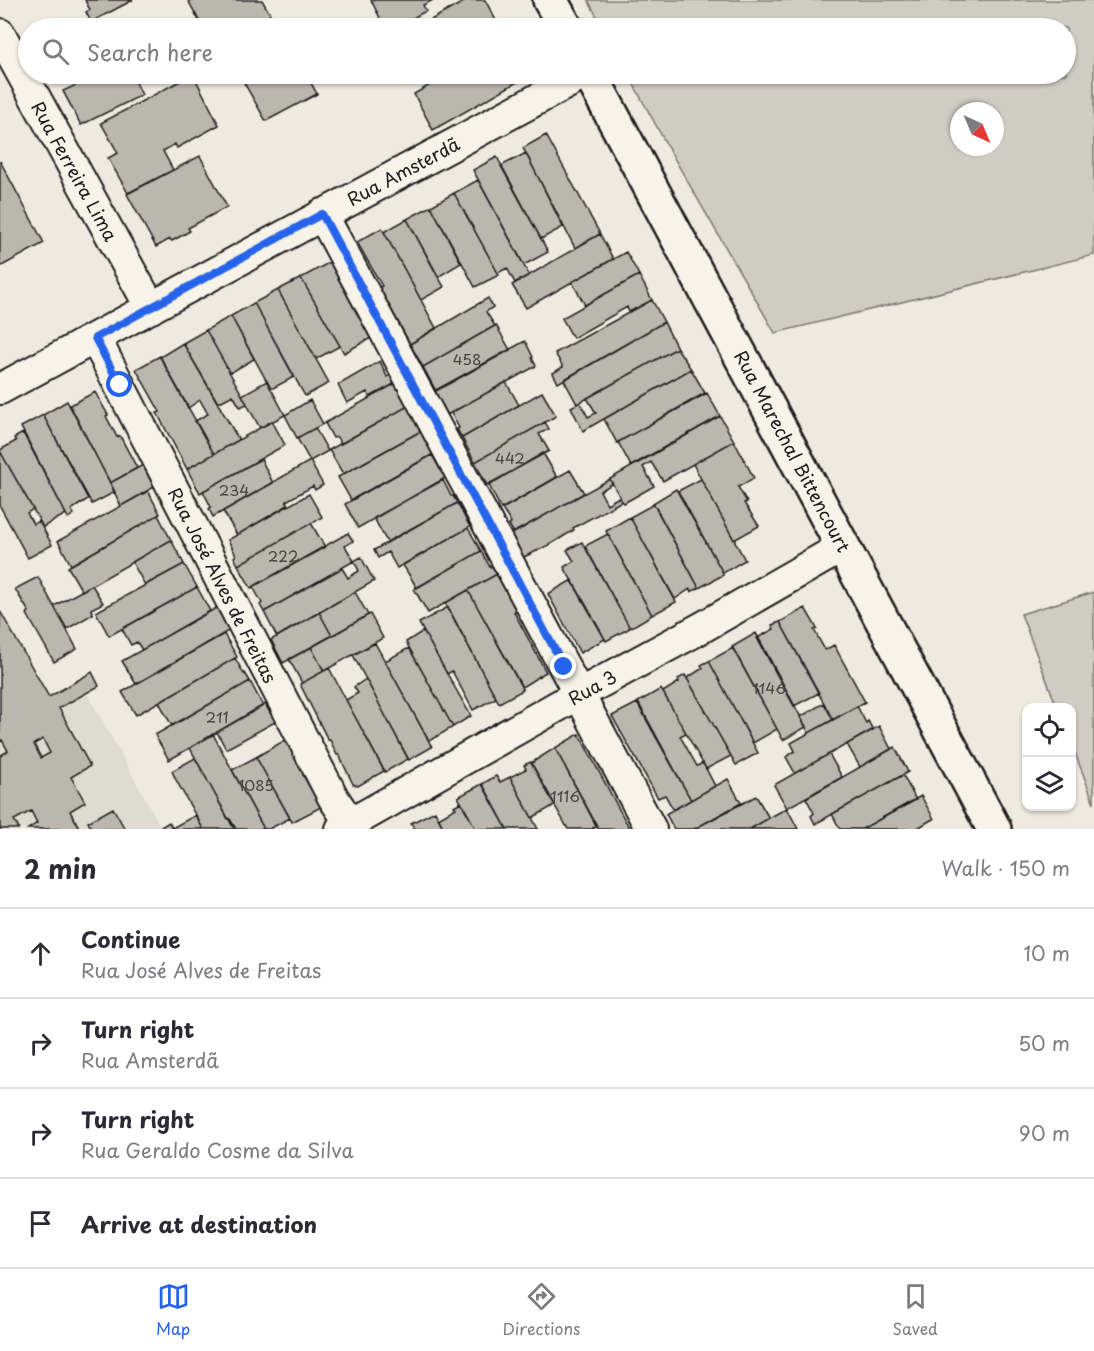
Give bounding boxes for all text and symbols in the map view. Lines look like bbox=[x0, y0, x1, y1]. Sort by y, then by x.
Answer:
search box bbox=[18, 18, 1076, 84]
icon: search bbox=[39, 35, 72, 68]
text: Search here bbox=[87, 35, 213, 68]
street label: Rua Ferreira Lima bbox=[25, 96, 125, 246]
north arrow bbox=[950, 102, 1004, 156]
street label: Rua Amsterdã bbox=[342, 130, 465, 212]
street label: Rua Marechal Bittencourt bbox=[728, 345, 858, 557]
house number: 458 bbox=[453, 347, 481, 370]
route start bbox=[106, 371, 132, 397]
house number: 442 bbox=[495, 446, 525, 469]
house number: 234 bbox=[219, 478, 249, 501]
street label: Rua José Alves de Freitas bbox=[162, 483, 284, 687]
house number: 222 bbox=[268, 544, 298, 567]
route end bbox=[550, 653, 576, 679]
street label: Rua 3 bbox=[563, 663, 621, 711]
house number: 1146 bbox=[752, 676, 786, 699]
map controls bbox=[1022, 703, 1076, 811]
button: locate bbox=[1022, 703, 1076, 757]
house number: 211 bbox=[205, 705, 229, 728]
button: layers bbox=[1022, 757, 1076, 811]
house number: 1085 bbox=[238, 773, 274, 796]
house number: 1116 bbox=[550, 784, 580, 807]
text: 2 min bbox=[24, 849, 97, 888]
text: Walk · 150 m bbox=[941, 853, 1070, 883]
text: Continue bbox=[81, 922, 180, 955]
icon: ahead bbox=[24, 937, 57, 970]
text: 10 m bbox=[1023, 938, 1070, 968]
text: Rua José Alves de Freitas bbox=[81, 955, 321, 985]
text: Turn right bbox=[81, 1012, 194, 1045]
icon: right bbox=[24, 1027, 57, 1060]
text: 50 m bbox=[1018, 1028, 1070, 1058]
text: Rua Amsterdã bbox=[81, 1045, 219, 1075]
text: Turn right bbox=[81, 1102, 194, 1135]
icon: right bbox=[24, 1117, 57, 1150]
text: 90 m bbox=[1019, 1118, 1070, 1148]
text: Rua Geraldo Cosme da Silva bbox=[81, 1135, 354, 1165]
icon: arrive bbox=[24, 1207, 57, 1240]
text: Arrive at destination bbox=[81, 1207, 317, 1240]
tab: Map bbox=[156, 1280, 190, 1340]
tab: Directions bbox=[502, 1280, 580, 1340]
tab: Saved bbox=[892, 1280, 938, 1340]

